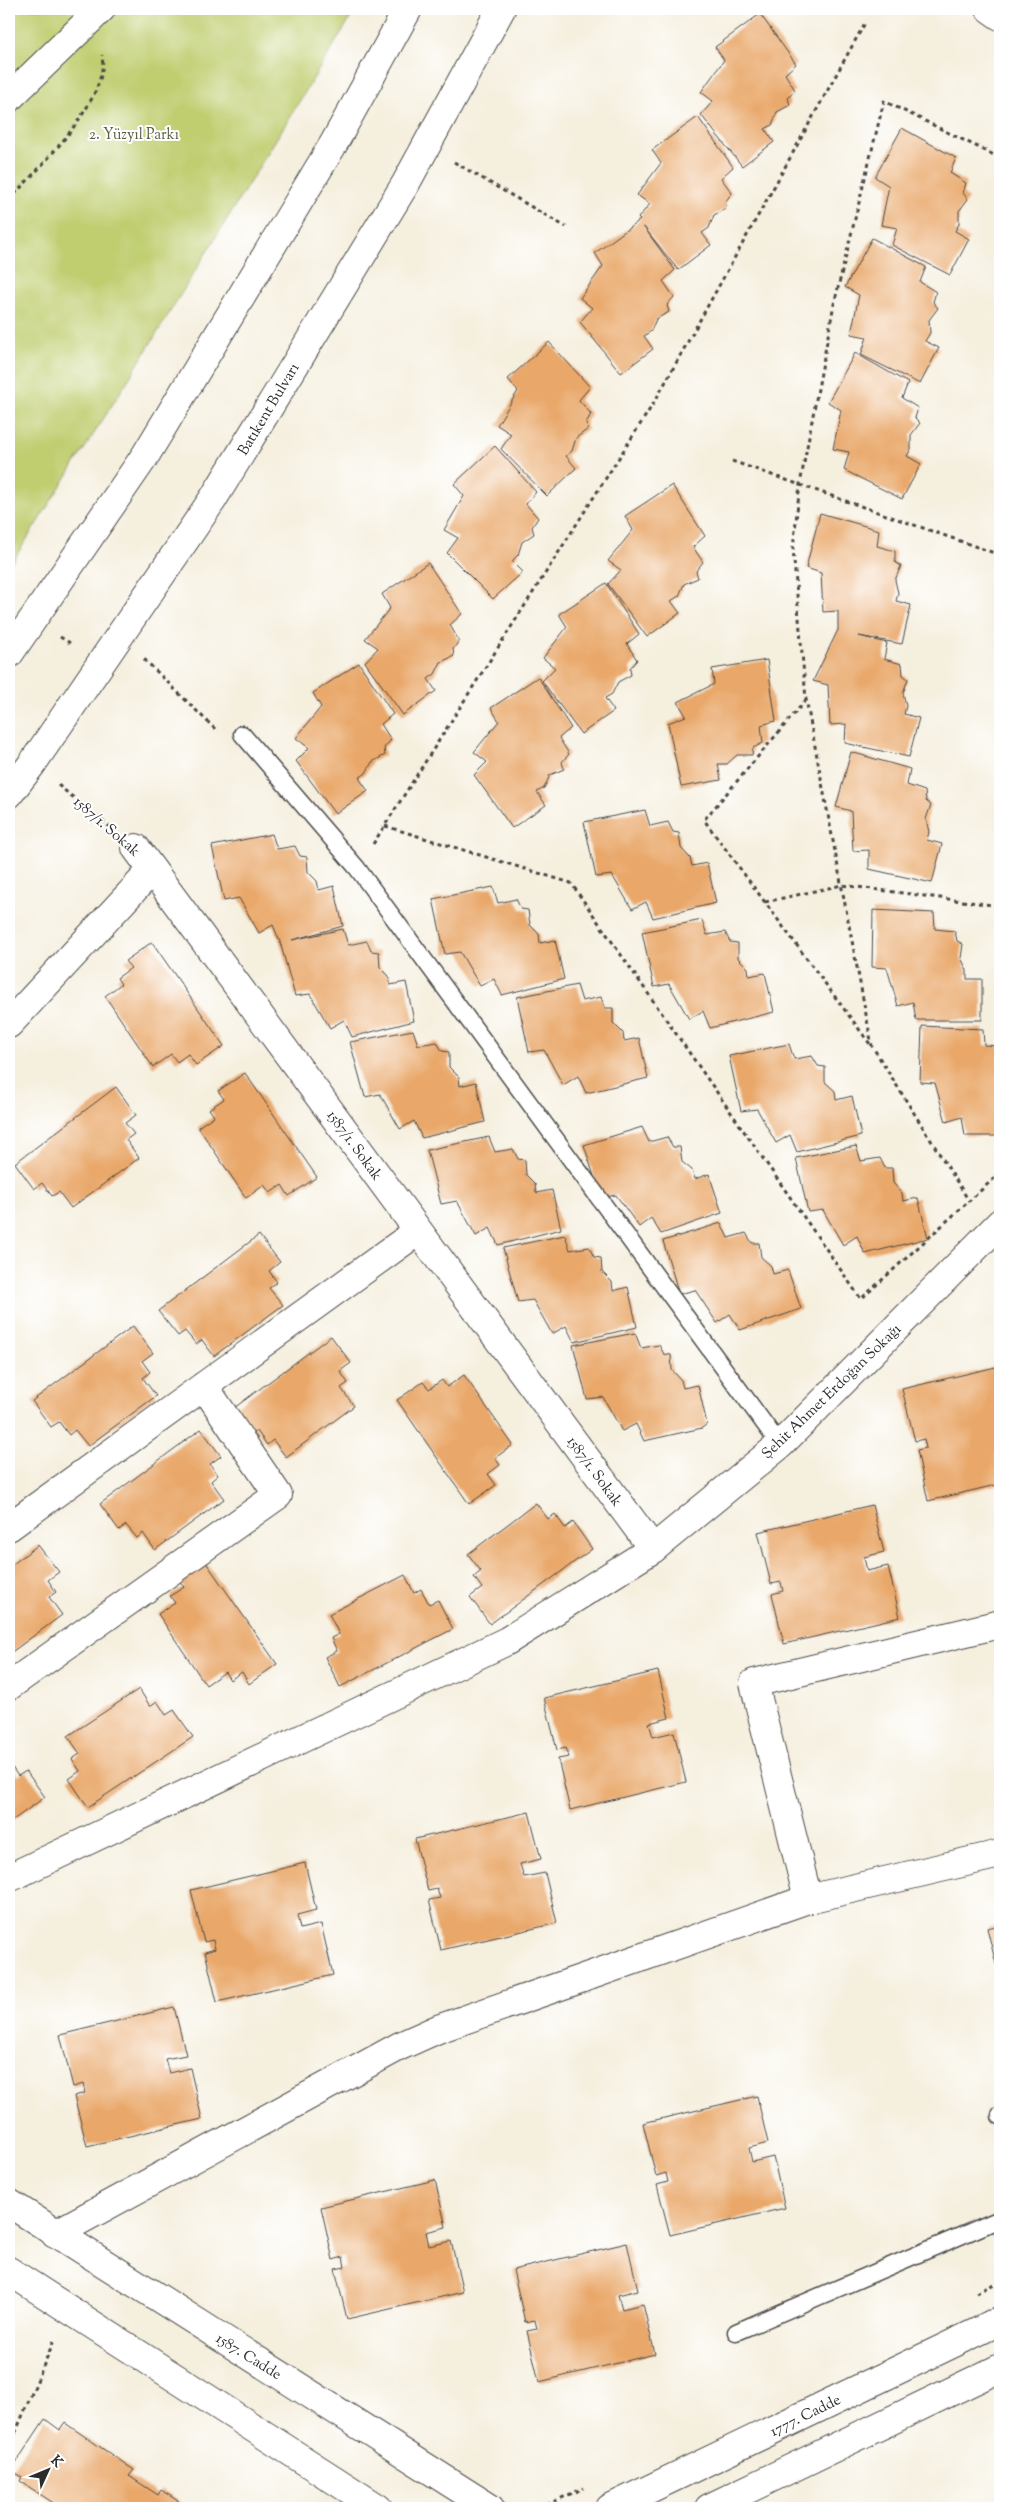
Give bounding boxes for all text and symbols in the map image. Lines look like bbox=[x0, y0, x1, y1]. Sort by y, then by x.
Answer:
park label: 2. Yüzyıl Parkı bbox=[89, 125, 179, 146]
street label: Batıkent Bulvarı bbox=[233, 360, 305, 460]
street label: 1587/1. Sokak bbox=[68, 792, 144, 862]
street label: 1587/1. Sokak bbox=[321, 1106, 386, 1185]
street label: Şehit Ahmet Erdoğan Sokağı bbox=[758, 1320, 906, 1464]
street label: 1587/1. Sokak bbox=[561, 1432, 626, 1511]
street label: 1587. Cadde bbox=[211, 2329, 285, 2386]
street label: 1777. Cadde bbox=[767, 2390, 844, 2442]
north arrow bbox=[22, 2444, 72, 2494]
text: K bbox=[45, 2452, 67, 2474]

